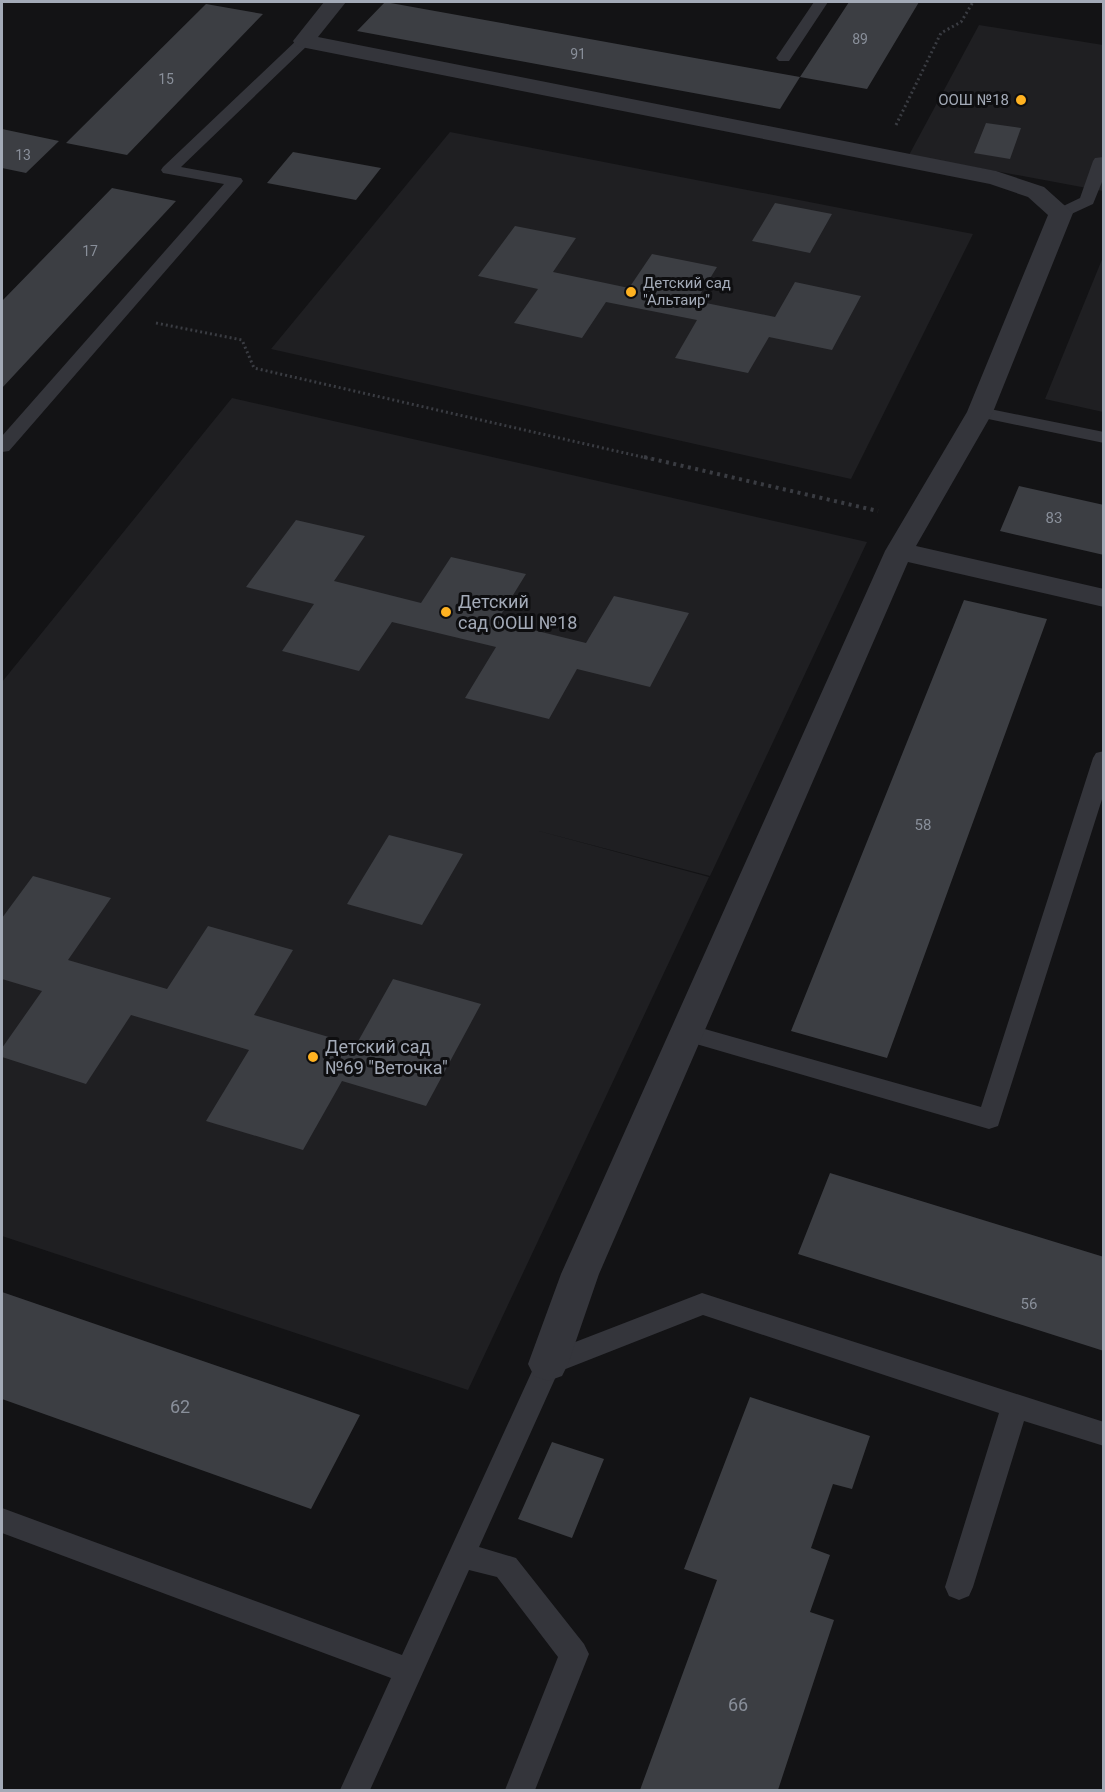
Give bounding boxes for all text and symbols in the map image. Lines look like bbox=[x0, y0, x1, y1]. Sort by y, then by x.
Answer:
house number: 89 bbox=[852, 31, 868, 47]
house number: 91 bbox=[570, 46, 586, 62]
house number: 15 bbox=[158, 71, 174, 87]
place label: ООШ №18 bbox=[938, 91, 1009, 109]
marker: ООШ №18 bbox=[1014, 93, 1028, 107]
house number: 13 bbox=[15, 147, 31, 163]
house number: 17 bbox=[82, 243, 98, 259]
place label: Детский сад "Альтаир" bbox=[643, 274, 731, 309]
marker: Детский сад "Альтаир" bbox=[624, 285, 638, 299]
house number: 83 bbox=[1046, 509, 1062, 527]
place label: Детский сад ООШ №18 bbox=[458, 591, 577, 633]
marker: Детский сад ООШ №18 bbox=[439, 605, 453, 619]
house number: 58 bbox=[915, 816, 931, 834]
place label: Детский сад №69 "Веточка" bbox=[325, 1036, 448, 1078]
marker: Детский сад №69 "Веточка" bbox=[306, 1050, 320, 1064]
house number: 56 bbox=[1021, 1295, 1037, 1313]
house number: 62 bbox=[170, 1396, 190, 1417]
house number: 66 bbox=[728, 1694, 748, 1715]

